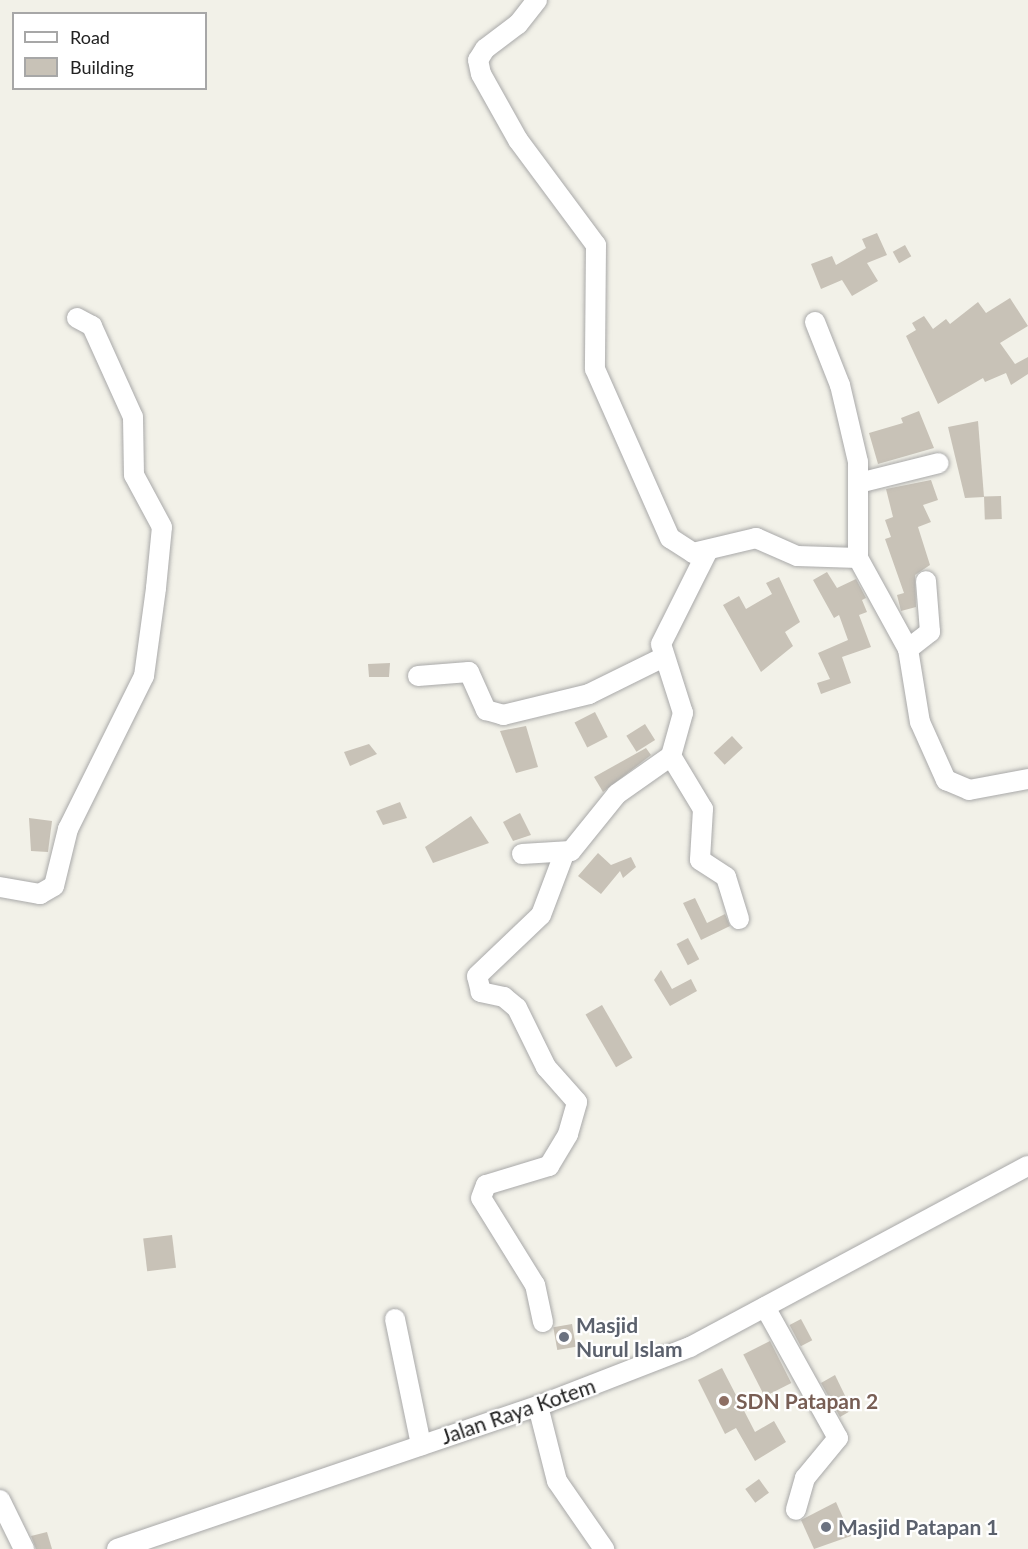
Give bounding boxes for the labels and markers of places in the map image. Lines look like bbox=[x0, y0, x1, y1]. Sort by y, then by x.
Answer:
place label: Masjid Nurul Islam bbox=[576, 1312, 682, 1362]
marker: Masjid Nurul Islam bbox=[557, 1330, 571, 1344]
place label: SDN Patapan 2 bbox=[736, 1388, 878, 1414]
marker: SDN Patapan 2 bbox=[717, 1394, 731, 1408]
place label: Masjid Patapan 1 bbox=[838, 1514, 999, 1540]
marker: Masjid Patapan 1 bbox=[819, 1520, 833, 1534]

